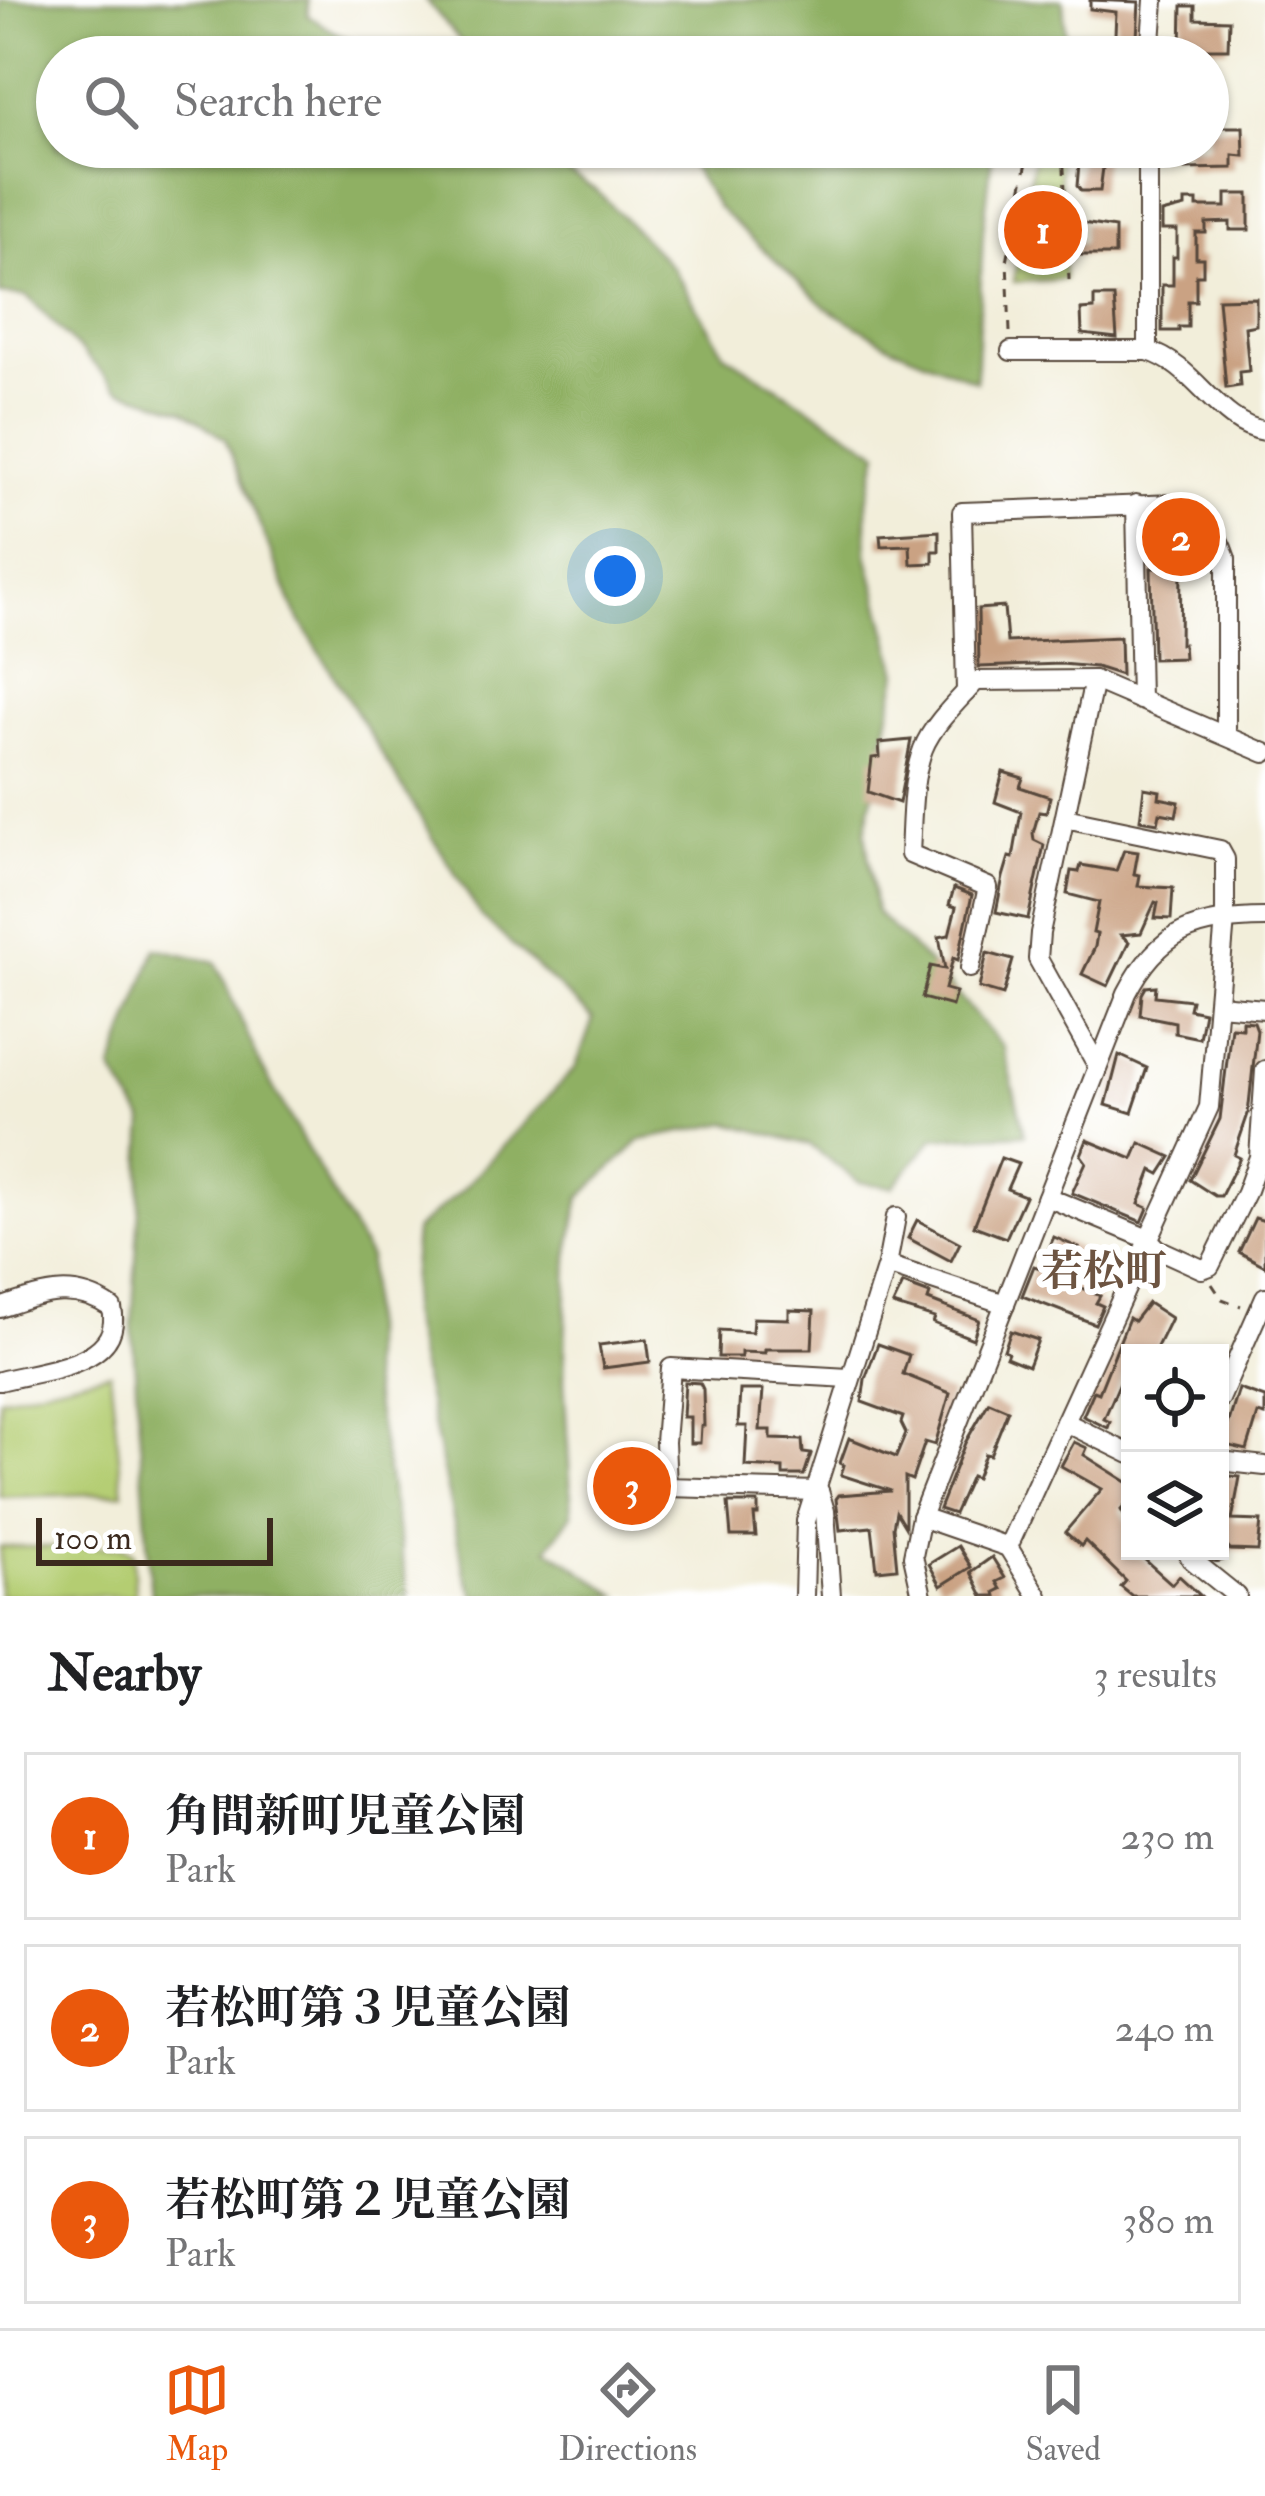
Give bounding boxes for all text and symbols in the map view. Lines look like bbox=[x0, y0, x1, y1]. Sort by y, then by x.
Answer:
search box bbox=[36, 36, 1229, 168]
icon: search bbox=[78, 69, 144, 135]
text: Search here bbox=[174, 74, 382, 130]
pin: 1 bbox=[1004, 185, 1082, 275]
pin: 2 bbox=[1142, 492, 1220, 582]
your location bbox=[585, 546, 645, 606]
district label: 若松町 bbox=[1041, 1246, 1167, 1298]
map controls bbox=[1121, 1344, 1229, 1560]
button: locate bbox=[1121, 1344, 1229, 1452]
pin: 3 bbox=[593, 1441, 671, 1531]
button: layers bbox=[1121, 1452, 1229, 1560]
scale bar bbox=[36, 1512, 273, 1565]
text: 100 m bbox=[54, 1518, 132, 1559]
text: Nearby bbox=[48, 1642, 201, 1706]
text: 3 results bbox=[1094, 1650, 1217, 1699]
text: 角間新町児童公園 bbox=[165, 1789, 525, 1845]
text: 1 bbox=[83, 1812, 97, 1861]
text: 230 m bbox=[1121, 1812, 1214, 1861]
text: Park bbox=[165, 1845, 236, 1894]
text: 若松町第３児童公園 bbox=[165, 1981, 570, 2037]
text: 2 bbox=[80, 2004, 100, 2053]
text: 240 m bbox=[1115, 2004, 1214, 2053]
text: Park bbox=[165, 2037, 236, 2086]
text: 若松町第２児童公園 bbox=[165, 2173, 570, 2229]
text: 3 bbox=[83, 2196, 97, 2245]
text: 380 m bbox=[1122, 2196, 1214, 2245]
text: Park bbox=[165, 2229, 236, 2278]
tab: Map bbox=[164, 2357, 230, 2470]
tab: Directions bbox=[559, 2357, 697, 2470]
tab: Saved bbox=[1025, 2357, 1101, 2470]

